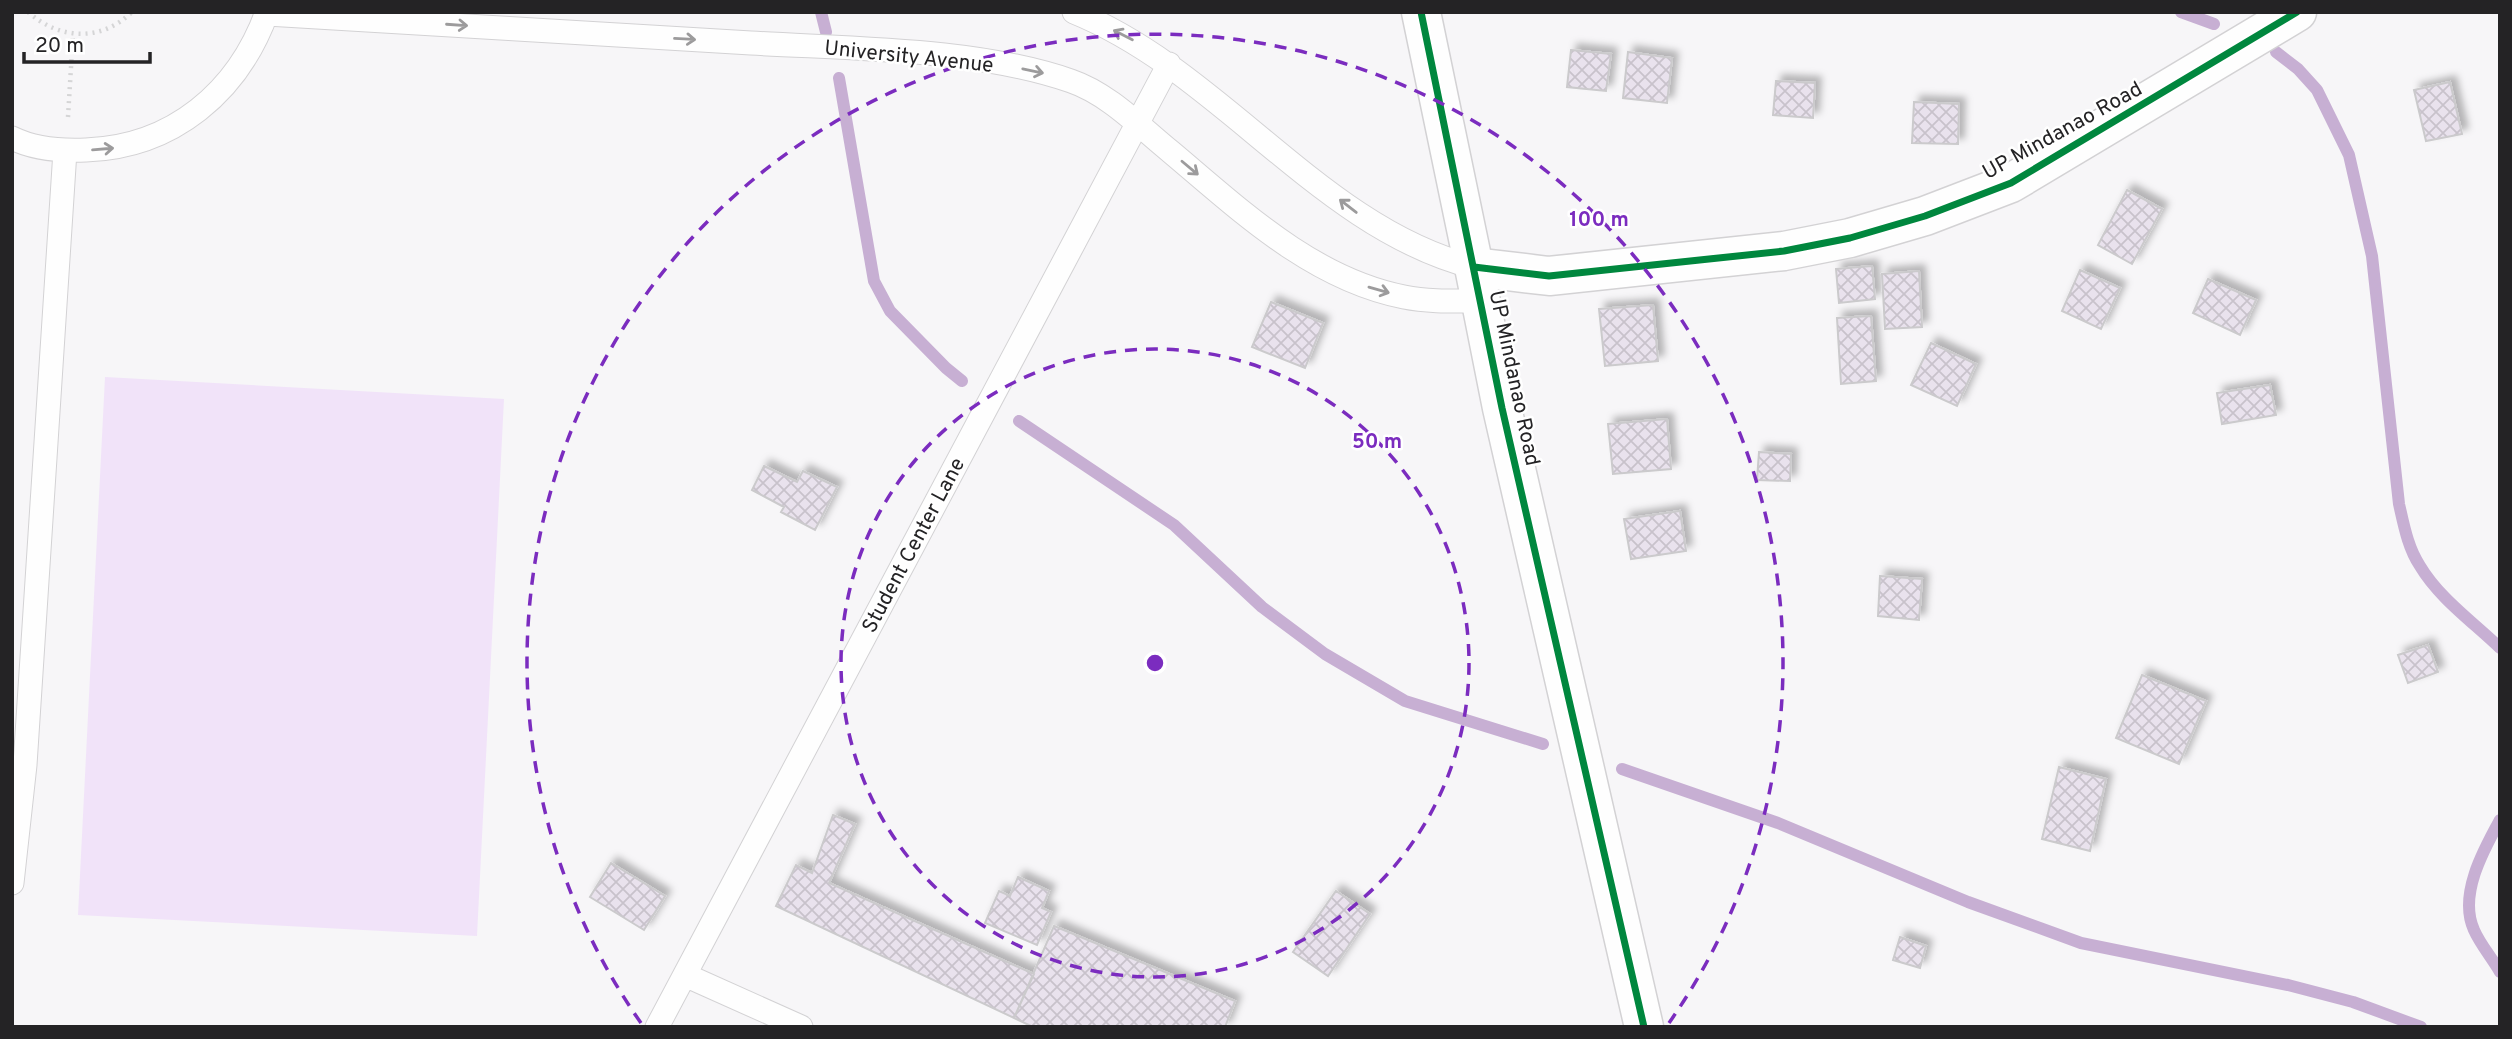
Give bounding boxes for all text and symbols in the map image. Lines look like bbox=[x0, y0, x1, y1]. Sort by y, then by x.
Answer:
one-way arrow bbox=[446, 19, 469, 32]
scale bar bbox=[24, 21, 150, 65]
one-way arrow bbox=[1114, 28, 1134, 42]
text: 20 m bbox=[35, 33, 84, 60]
one-way arrow bbox=[673, 33, 695, 46]
street label: University Avenue bbox=[823, 35, 995, 80]
one-way arrow bbox=[1021, 64, 1044, 78]
street label: UP Mindanao Road bbox=[1978, 76, 2147, 186]
one-way arrow bbox=[91, 142, 114, 155]
one-way arrow bbox=[1180, 160, 1198, 176]
one-way arrow bbox=[1339, 198, 1358, 213]
text: 100 m bbox=[1569, 207, 1629, 234]
one-way arrow bbox=[1368, 285, 1390, 298]
street label: UP Mindanao Road bbox=[1482, 288, 1545, 469]
text: 50 m bbox=[1352, 429, 1402, 456]
street label: Student Center Lane bbox=[857, 453, 972, 638]
centre of rings bbox=[1143, 651, 1167, 675]

